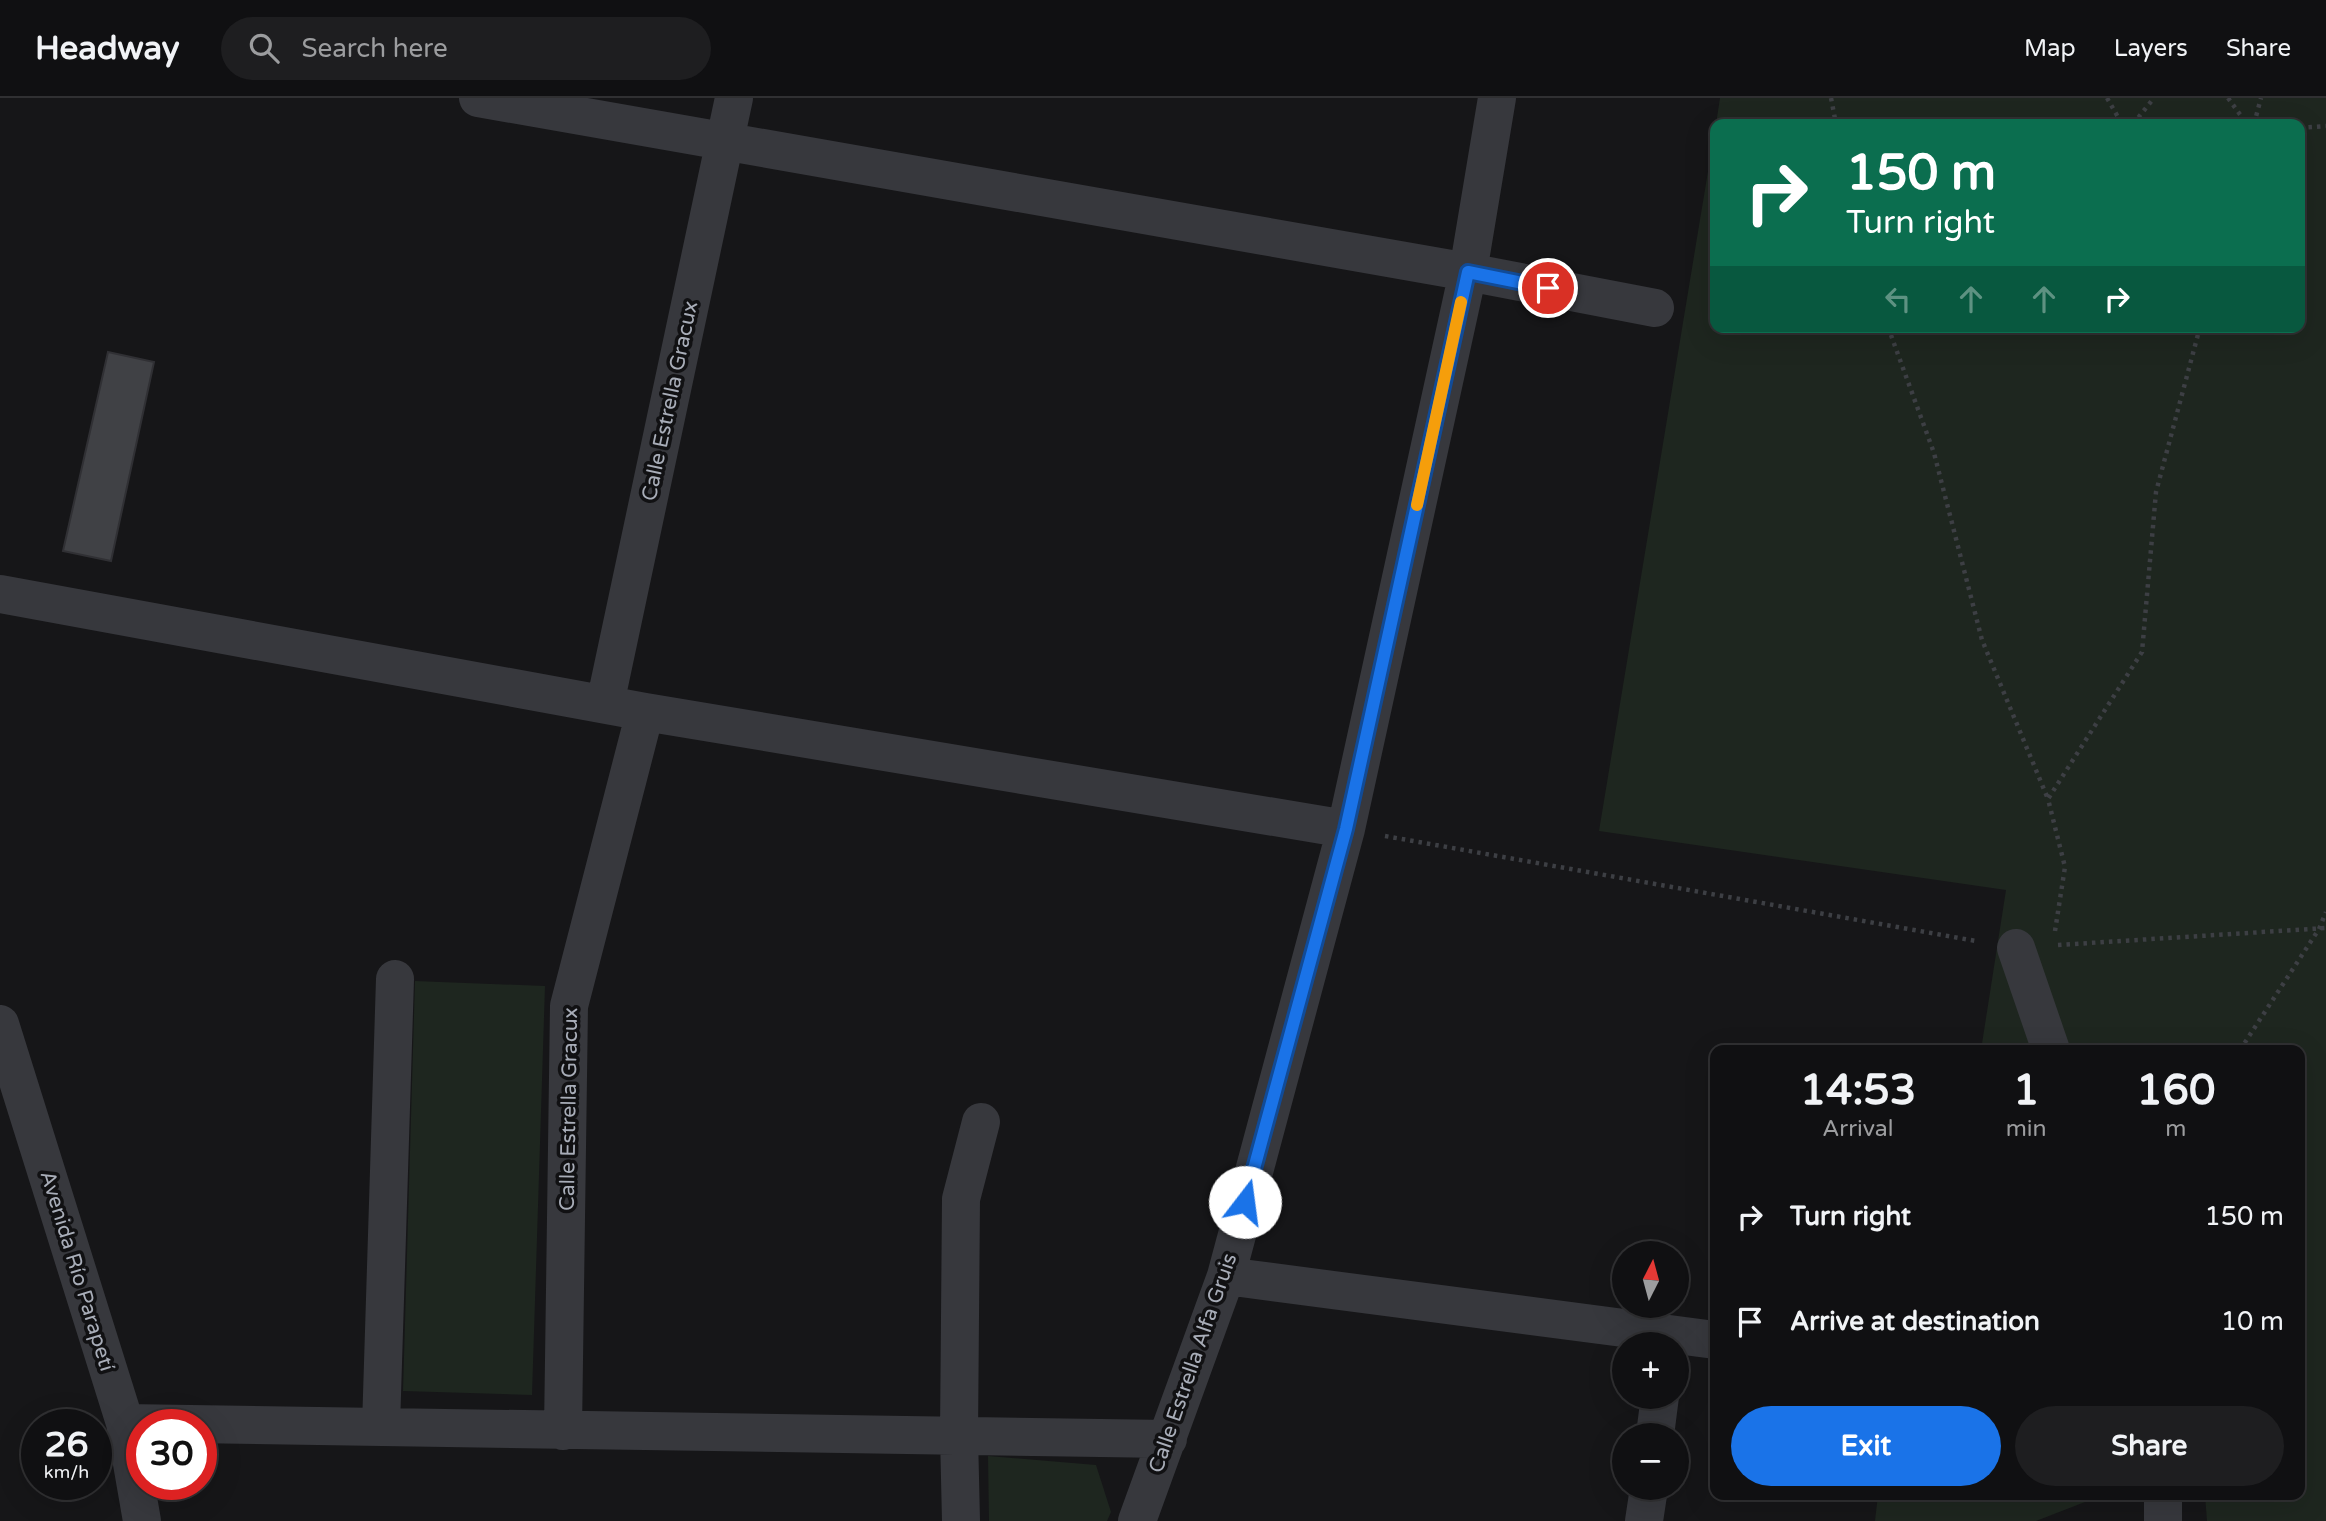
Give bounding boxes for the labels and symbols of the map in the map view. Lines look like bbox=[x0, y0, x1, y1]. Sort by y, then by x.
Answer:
pin bbox=[1518, 258, 1578, 318]
street label: Calle Estrella Gracux bbox=[637, 299, 703, 503]
street label: Calle Estrella Gracux bbox=[555, 1007, 583, 1211]
position arrow bbox=[1208, 1165, 1282, 1239]
street label: Avenida Río Parapetí bbox=[35, 1168, 119, 1374]
north arrow bbox=[1612, 1241, 1689, 1318]
street label: Calle Estrella Alfa Gruis bbox=[1144, 1250, 1242, 1476]
speed limit sign: 30 bbox=[126, 1409, 217, 1500]

